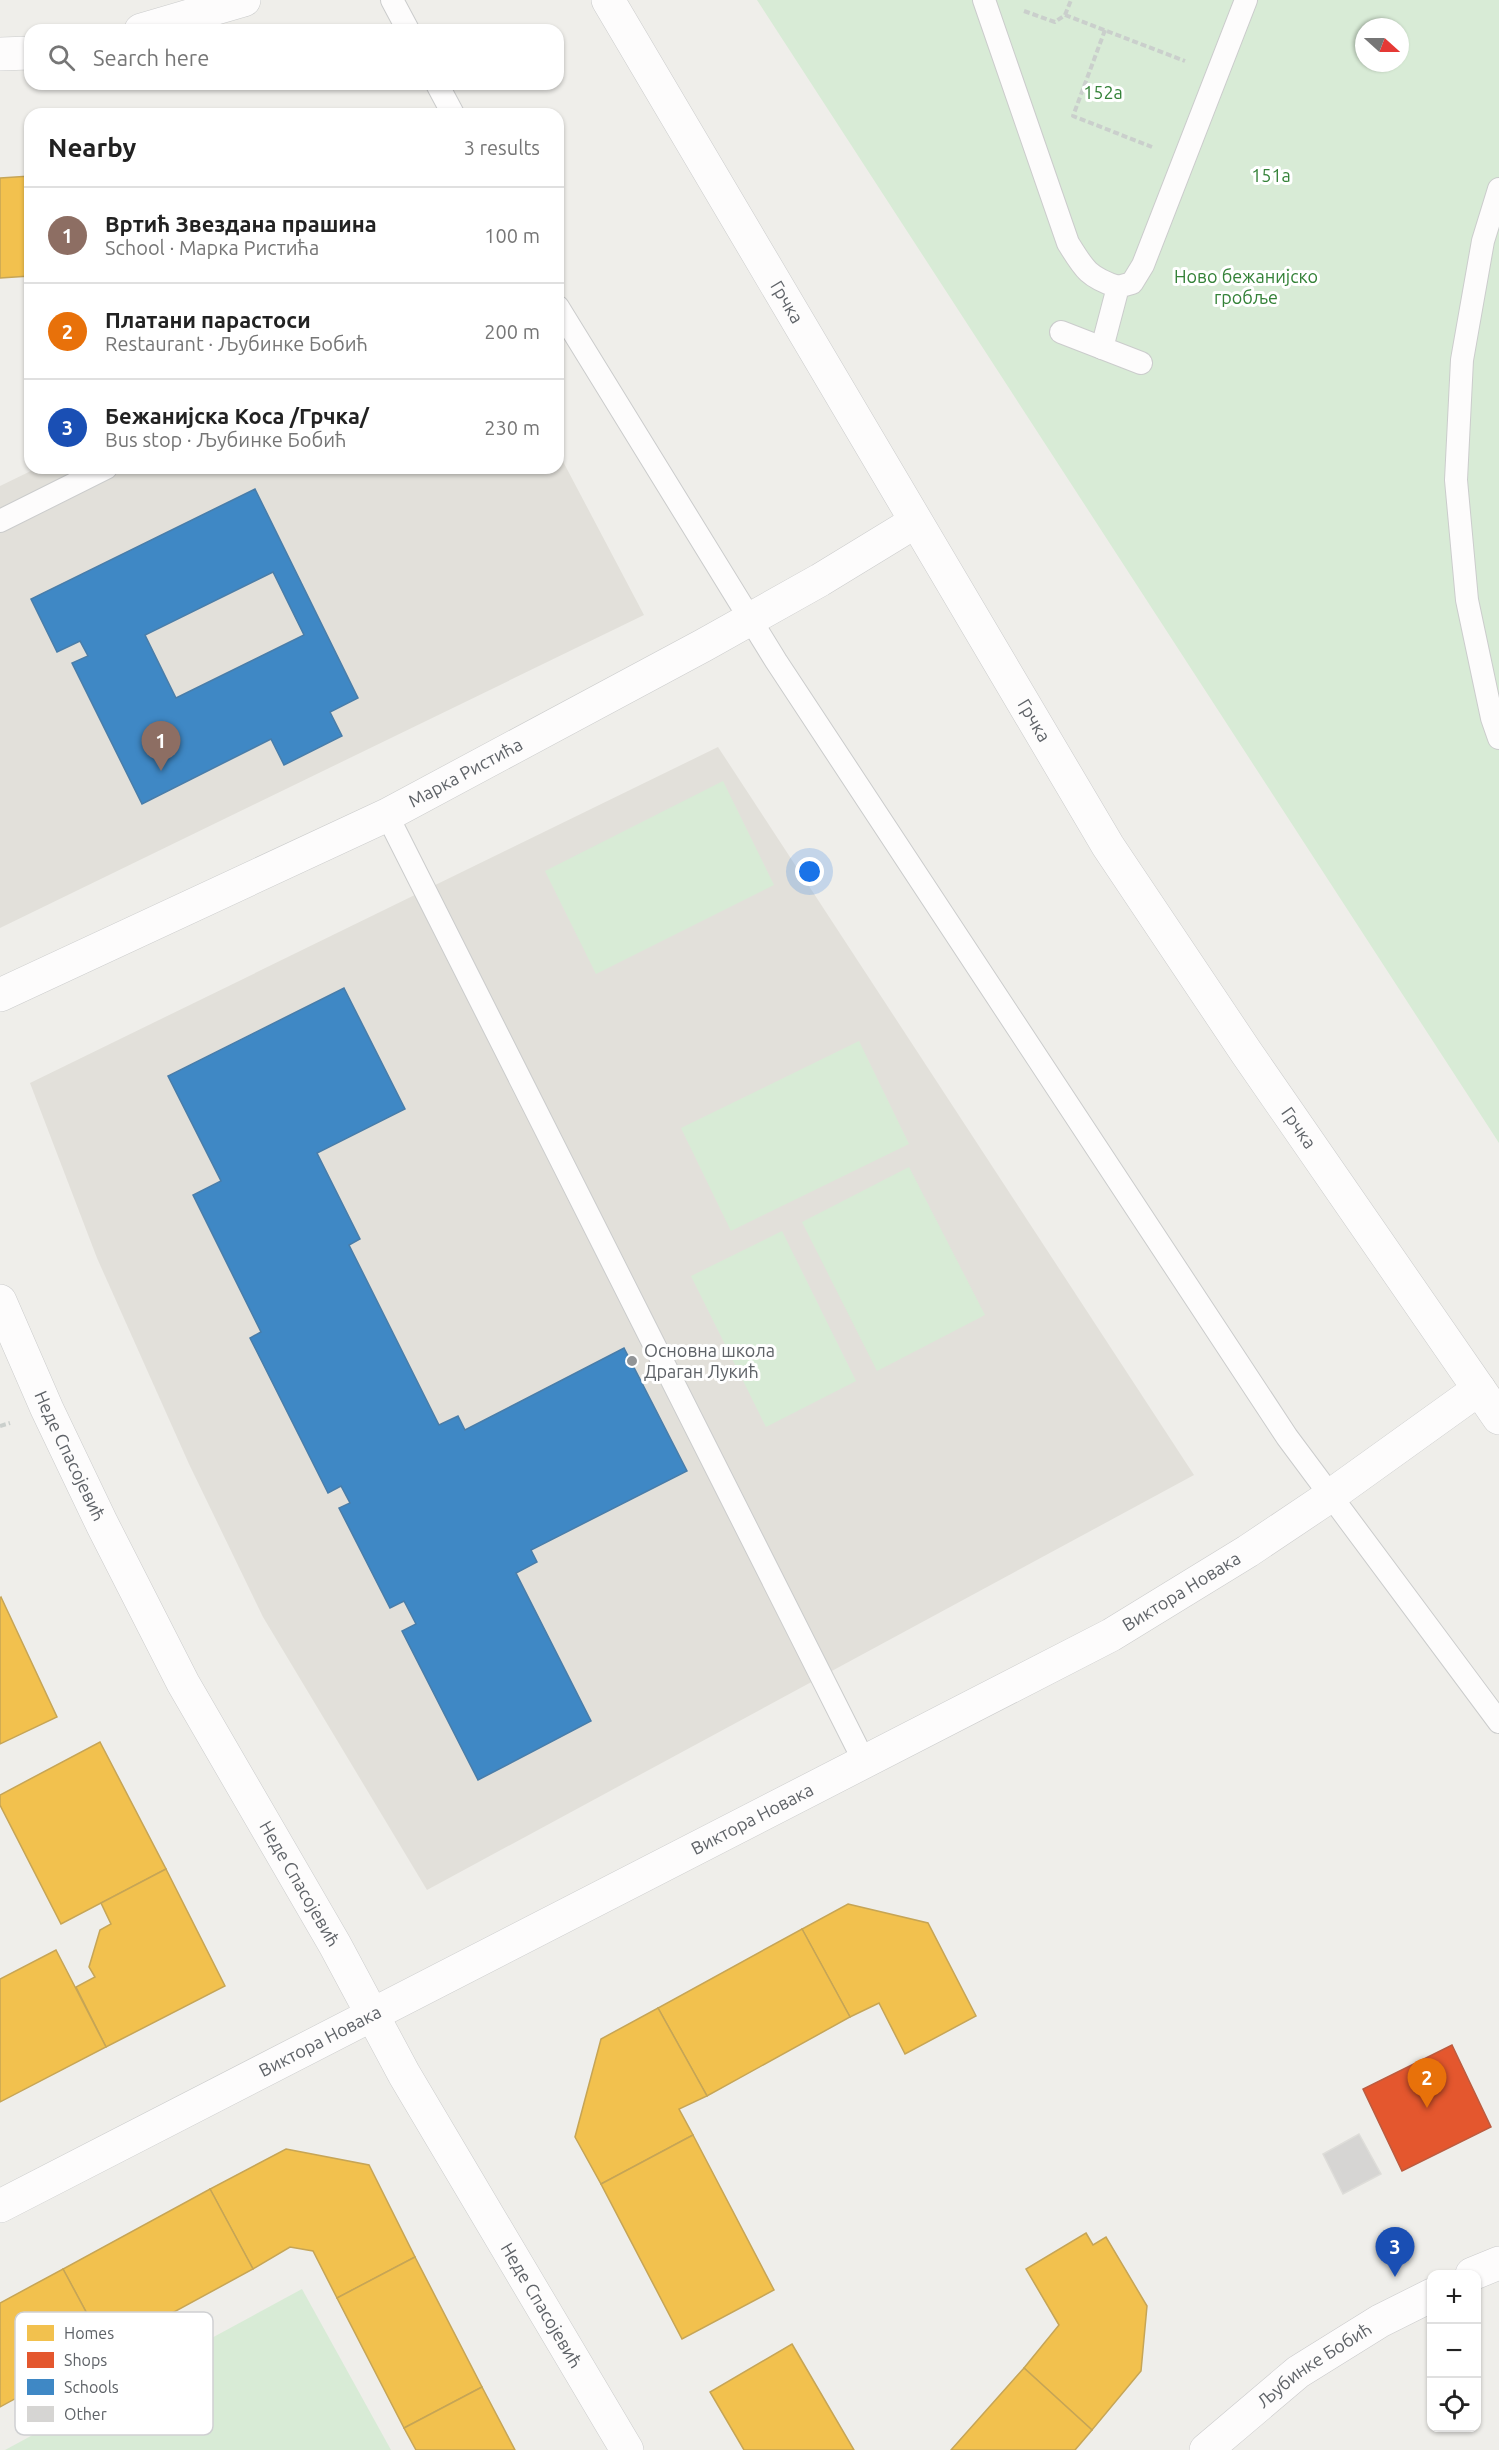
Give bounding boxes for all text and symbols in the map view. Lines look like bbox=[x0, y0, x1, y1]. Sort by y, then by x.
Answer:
north arrow bbox=[1355, 18, 1409, 72]
search box bbox=[24, 24, 564, 90]
icon: search bbox=[45, 41, 78, 74]
text: Search here bbox=[93, 45, 209, 70]
park label: 152a bbox=[1083, 82, 1123, 102]
text: Nearby bbox=[48, 133, 136, 162]
text: 3 results bbox=[464, 136, 540, 159]
park label: 151a bbox=[1251, 165, 1291, 185]
text: Вртић Звездана прашина bbox=[105, 211, 377, 236]
text: 1 bbox=[62, 224, 73, 247]
text: 100 m bbox=[484, 224, 540, 247]
text: School · Марка Ристића bbox=[105, 236, 319, 259]
park label: Ново бежанијско гробље bbox=[1174, 266, 1318, 307]
street label: Грчка bbox=[767, 277, 808, 327]
text: Платани парастоси bbox=[105, 307, 311, 332]
text: 2 bbox=[62, 320, 73, 343]
text: 200 m bbox=[484, 320, 540, 343]
text: Restaurant · Љубинке Бобић bbox=[105, 332, 368, 355]
text: Бежанијска Коса /Грчка/ bbox=[105, 403, 369, 428]
text: 3 bbox=[62, 416, 73, 439]
text: 230 m bbox=[484, 416, 540, 439]
text: Bus stop · Љубинке Бобић bbox=[105, 428, 346, 451]
street label: Грчка bbox=[1014, 695, 1055, 745]
pin: 1 bbox=[142, 722, 180, 771]
street label: Марка Ристића bbox=[405, 733, 526, 811]
your location bbox=[795, 857, 824, 886]
street label: Грчка bbox=[1278, 1103, 1321, 1152]
place label: Основна школа Драган Лукић bbox=[644, 1340, 775, 1381]
marker: Основна школа Драган Лукић bbox=[625, 1354, 639, 1368]
street label: Неде Спасојевић bbox=[31, 1387, 110, 1524]
street label: Виктора Новака bbox=[1118, 1547, 1244, 1635]
street label: Виктора Новака bbox=[688, 1779, 816, 1858]
street label: Неде Спасојевић bbox=[256, 1817, 345, 1950]
street label: Виктора Новака bbox=[255, 2001, 384, 2080]
pin: 2 bbox=[1408, 2058, 1446, 2108]
pin: 3 bbox=[1376, 2228, 1414, 2277]
street label: Неде Спасојевић bbox=[497, 2239, 587, 2371]
map controls bbox=[1427, 2270, 1481, 2432]
button: + bbox=[1427, 2270, 1481, 2324]
legend bbox=[15, 2312, 213, 2435]
street label: Љубинке Бобић bbox=[1253, 2318, 1375, 2411]
text: Homes bbox=[64, 2324, 114, 2342]
button: − bbox=[1427, 2324, 1481, 2378]
text: Shops bbox=[64, 2351, 107, 2369]
text: Schools bbox=[64, 2378, 119, 2396]
button: locate bbox=[1427, 2378, 1481, 2432]
text: Other bbox=[64, 2405, 107, 2423]

